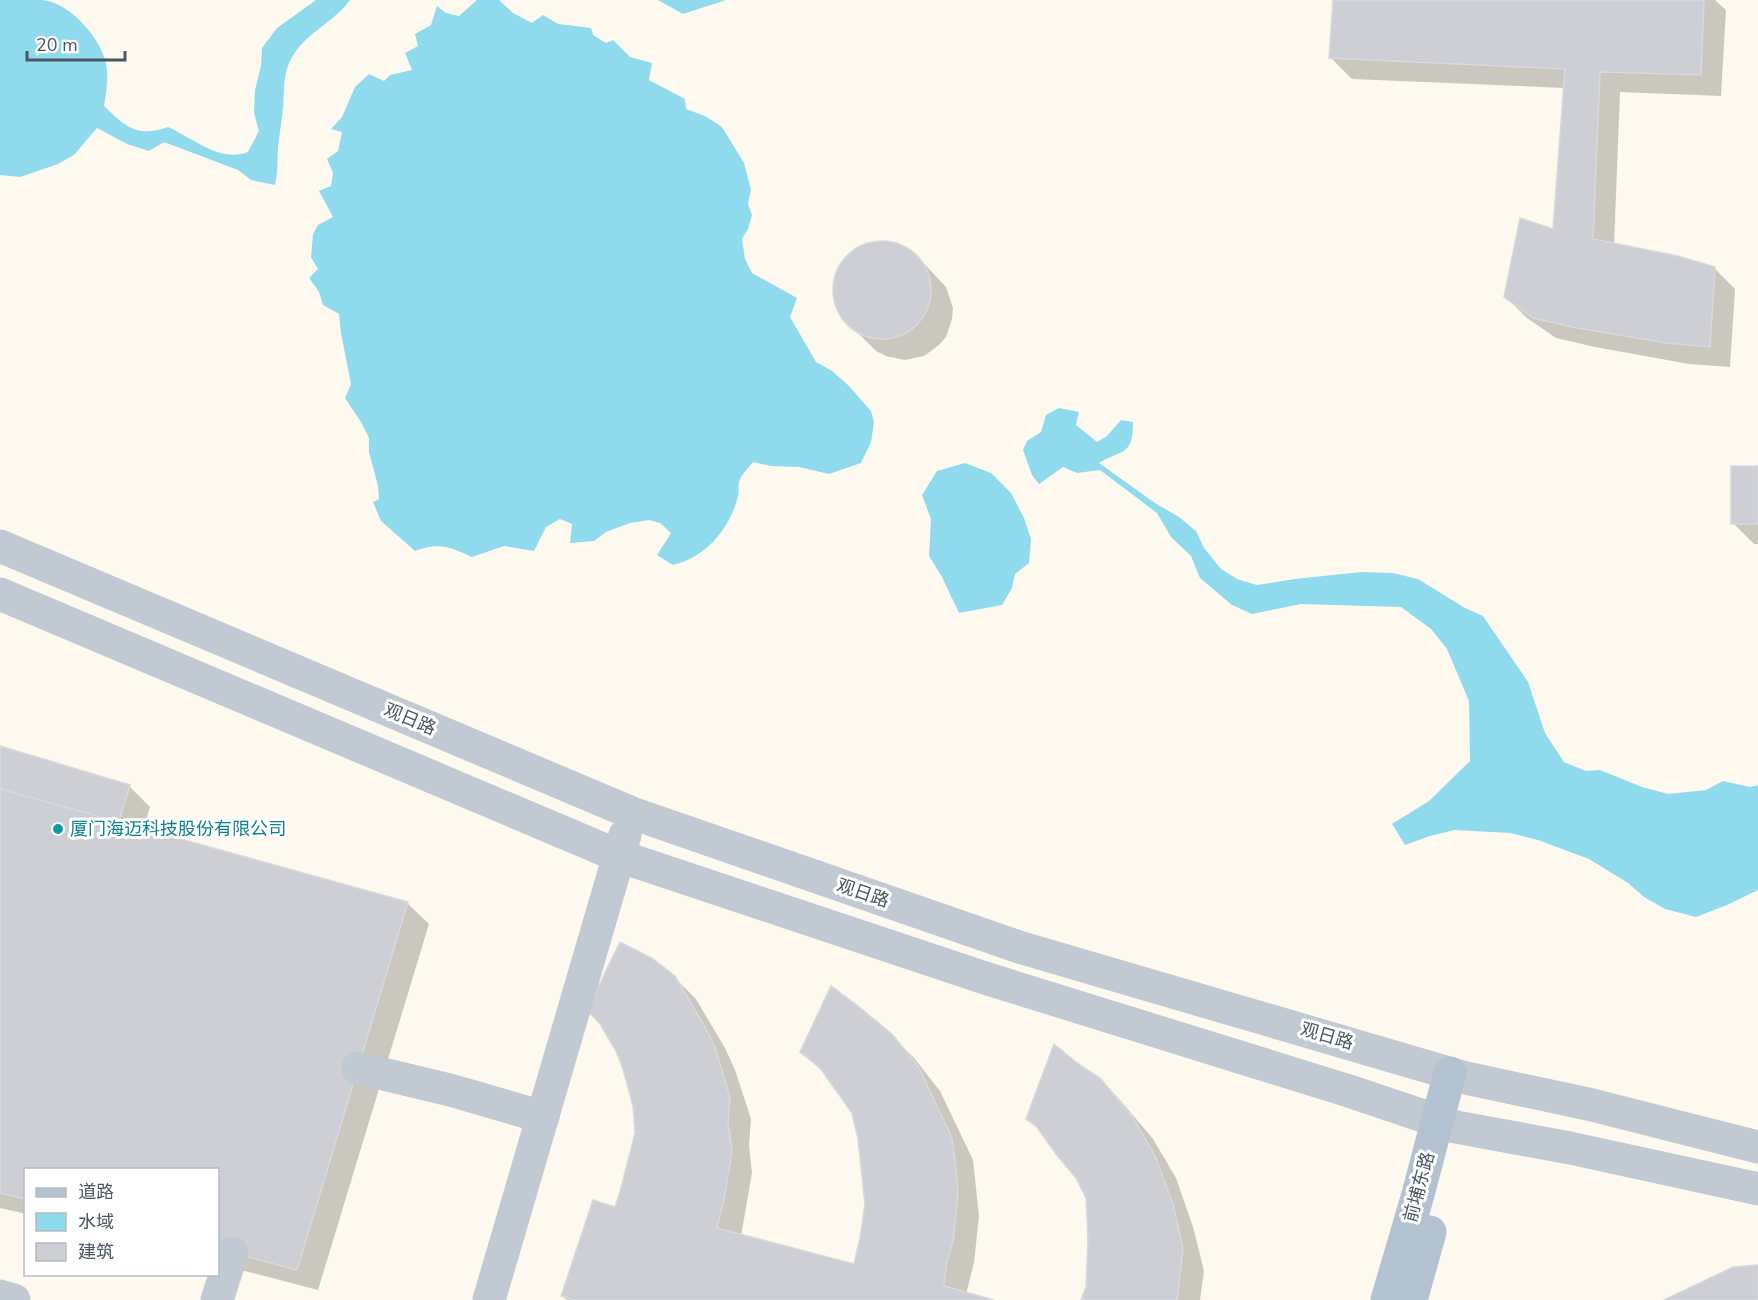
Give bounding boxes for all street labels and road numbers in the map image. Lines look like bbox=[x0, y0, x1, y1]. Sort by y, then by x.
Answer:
street label: 观日路 bbox=[380, 697, 440, 741]
street label: 观日路 bbox=[834, 873, 892, 913]
street label: 观日路 bbox=[1298, 1017, 1356, 1055]
street label: 前埔东路 bbox=[1398, 1149, 1440, 1225]

